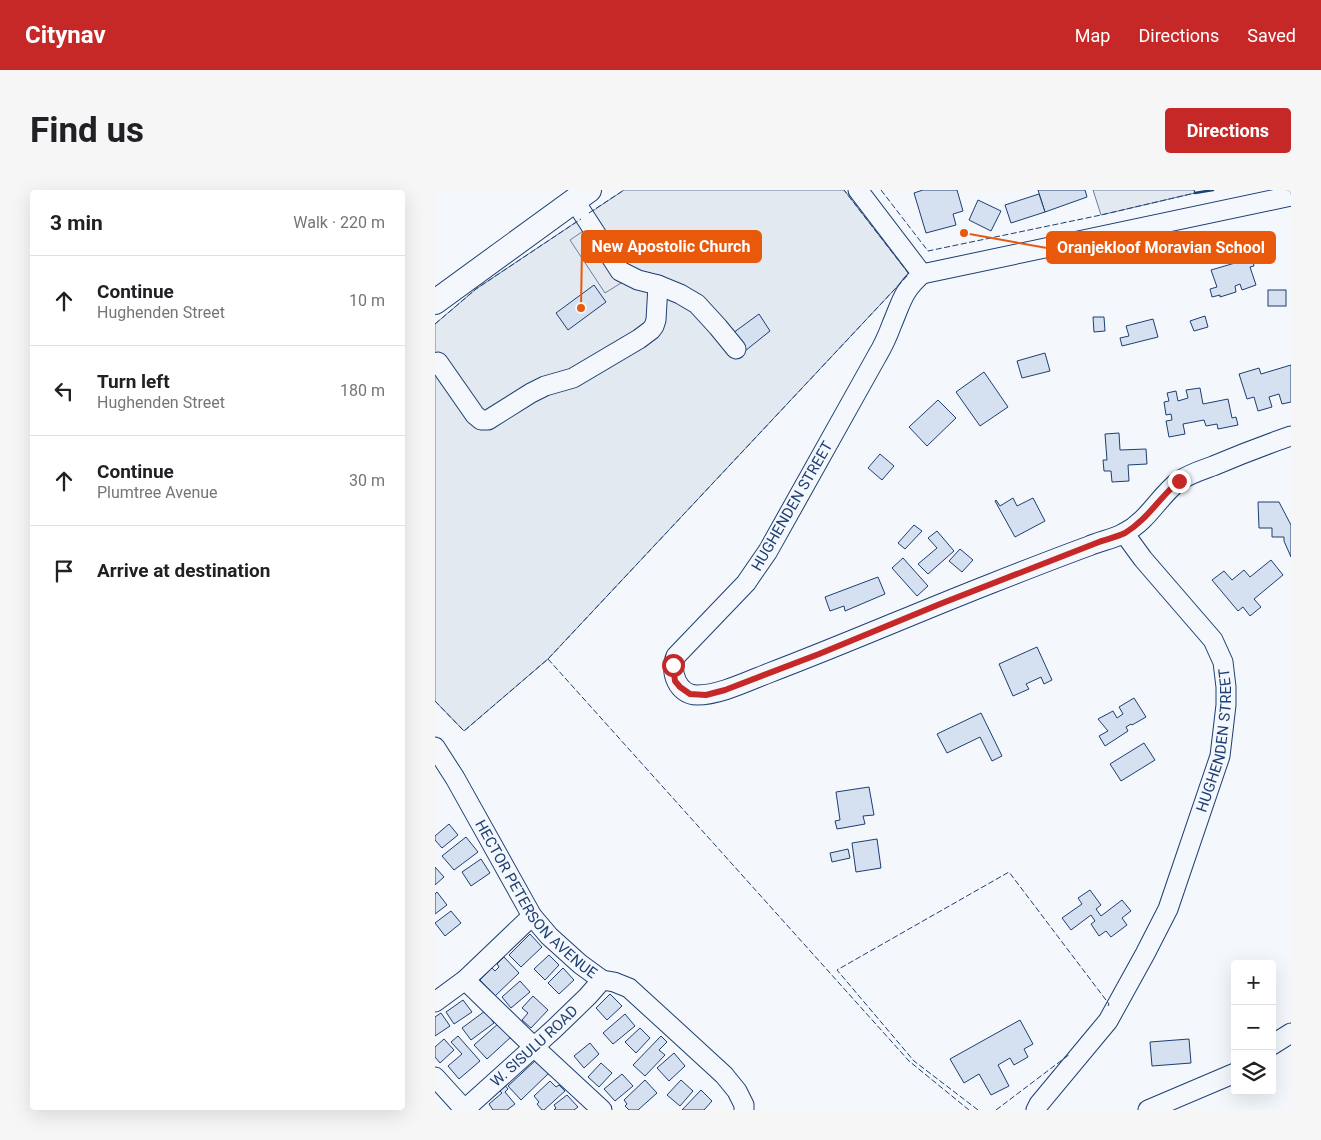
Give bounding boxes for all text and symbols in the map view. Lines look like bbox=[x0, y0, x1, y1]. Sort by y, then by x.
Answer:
text: Citynav bbox=[25, 21, 106, 49]
text: Map bbox=[1075, 25, 1110, 46]
text: Directions bbox=[1138, 25, 1219, 46]
text: Saved bbox=[1247, 25, 1296, 46]
button: Directions bbox=[1165, 108, 1291, 153]
text: Find us bbox=[30, 110, 144, 151]
text: 3 min bbox=[50, 211, 103, 235]
text: Walk · 220 m bbox=[293, 213, 385, 232]
callout: New Apostolic Church bbox=[582, 231, 761, 262]
callout: Oranjekloof Moravian School bbox=[1047, 232, 1275, 263]
text: New Apostolic Church bbox=[592, 237, 750, 256]
text: Oranjekloof Moravian School bbox=[1057, 238, 1265, 257]
text: Continue bbox=[97, 280, 174, 303]
icon: ahead bbox=[50, 287, 78, 315]
text: 10 m bbox=[349, 291, 385, 310]
text: Hughenden Street bbox=[97, 303, 225, 322]
text: Turn left bbox=[97, 370, 170, 393]
icon: left bbox=[50, 377, 78, 405]
text: 180 m bbox=[340, 381, 385, 400]
text: Hughenden Street bbox=[97, 393, 225, 412]
street label: HUGHENDEN STREET bbox=[748, 438, 836, 574]
text: Continue bbox=[97, 460, 174, 483]
icon: ahead bbox=[50, 467, 78, 495]
route end bbox=[1168, 470, 1191, 493]
text: 30 m bbox=[349, 471, 385, 490]
text: Plumtree Avenue bbox=[97, 483, 218, 502]
icon: arrive bbox=[50, 557, 78, 585]
text: Arrive at destination bbox=[97, 559, 270, 582]
route start bbox=[662, 654, 685, 677]
street label: HUGHENDEN STREET bbox=[1193, 667, 1235, 814]
street label: HECTOR PETERSON AVENUE bbox=[471, 817, 601, 983]
map controls bbox=[1231, 960, 1276, 1095]
button: + bbox=[1231, 960, 1276, 1005]
street label: W. SISULU ROAD bbox=[487, 1002, 582, 1091]
button: − bbox=[1231, 1005, 1276, 1050]
button: layers bbox=[1231, 1050, 1276, 1095]

